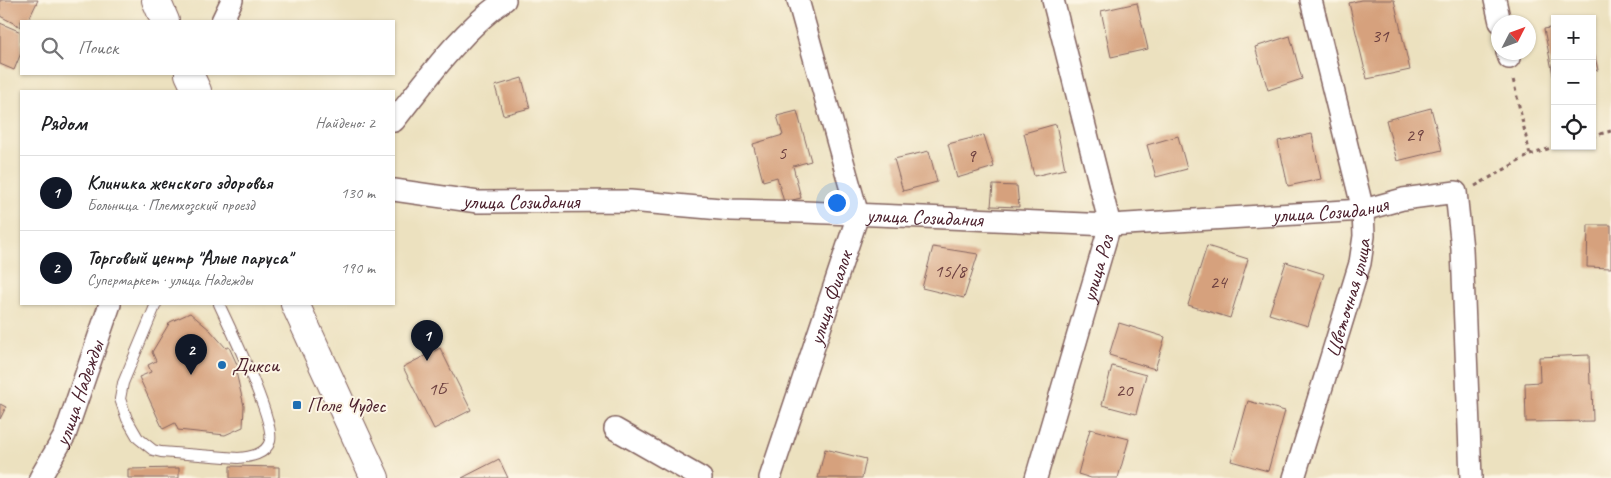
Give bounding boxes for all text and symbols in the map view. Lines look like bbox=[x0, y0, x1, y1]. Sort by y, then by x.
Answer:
north arrow bbox=[1491, 15, 1536, 60]
map controls bbox=[1551, 15, 1596, 150]
button: + bbox=[1551, 15, 1596, 60]
search box bbox=[20, 20, 395, 75]
house number: 31 bbox=[1371, 24, 1390, 48]
icon: search bbox=[38, 34, 66, 62]
text: Поиск bbox=[78, 36, 118, 60]
button: − bbox=[1551, 60, 1596, 105]
button: locate bbox=[1551, 105, 1596, 150]
text: Рядом bbox=[40, 110, 87, 136]
text: Найдено: 2 bbox=[315, 113, 375, 133]
house number: 29 bbox=[1405, 123, 1424, 147]
house number: 5 bbox=[778, 141, 788, 165]
house number: 9 bbox=[967, 144, 977, 168]
text: Клиника женского здоровья bbox=[87, 171, 272, 195]
text: 1 bbox=[52, 183, 60, 203]
text: 130 m bbox=[341, 183, 375, 203]
street label: улица Созидания bbox=[459, 187, 581, 215]
your location bbox=[824, 190, 850, 216]
street label: улица Созидания bbox=[1269, 190, 1392, 228]
text: Больница · Племхозский проезд bbox=[87, 195, 254, 215]
street label: улица Созидания bbox=[864, 202, 985, 233]
street label: улица Роз bbox=[1075, 231, 1120, 307]
street label: Цветочная улица bbox=[1319, 235, 1377, 361]
street label: улица Фиалок bbox=[802, 245, 859, 350]
text: Торговый центр "Алые паруса" bbox=[87, 246, 292, 270]
text: 2 bbox=[52, 258, 60, 278]
text: 190 m bbox=[341, 258, 375, 278]
house number: 15/8 bbox=[934, 259, 968, 283]
text: Супермаркет · улица Надежды bbox=[87, 270, 252, 290]
house number: 24 bbox=[1209, 270, 1229, 294]
pin: 1 bbox=[411, 320, 443, 361]
pin: 2 bbox=[175, 334, 207, 375]
street label: улица Надежды bbox=[48, 335, 110, 452]
place label: Дикси bbox=[232, 352, 281, 378]
marker: Дикси bbox=[216, 359, 228, 371]
house number: 1Б bbox=[428, 377, 449, 401]
house number: 20 bbox=[1115, 378, 1134, 402]
place label: Поле Чудес bbox=[307, 392, 387, 418]
marker: Поле Чудес bbox=[291, 399, 303, 411]

